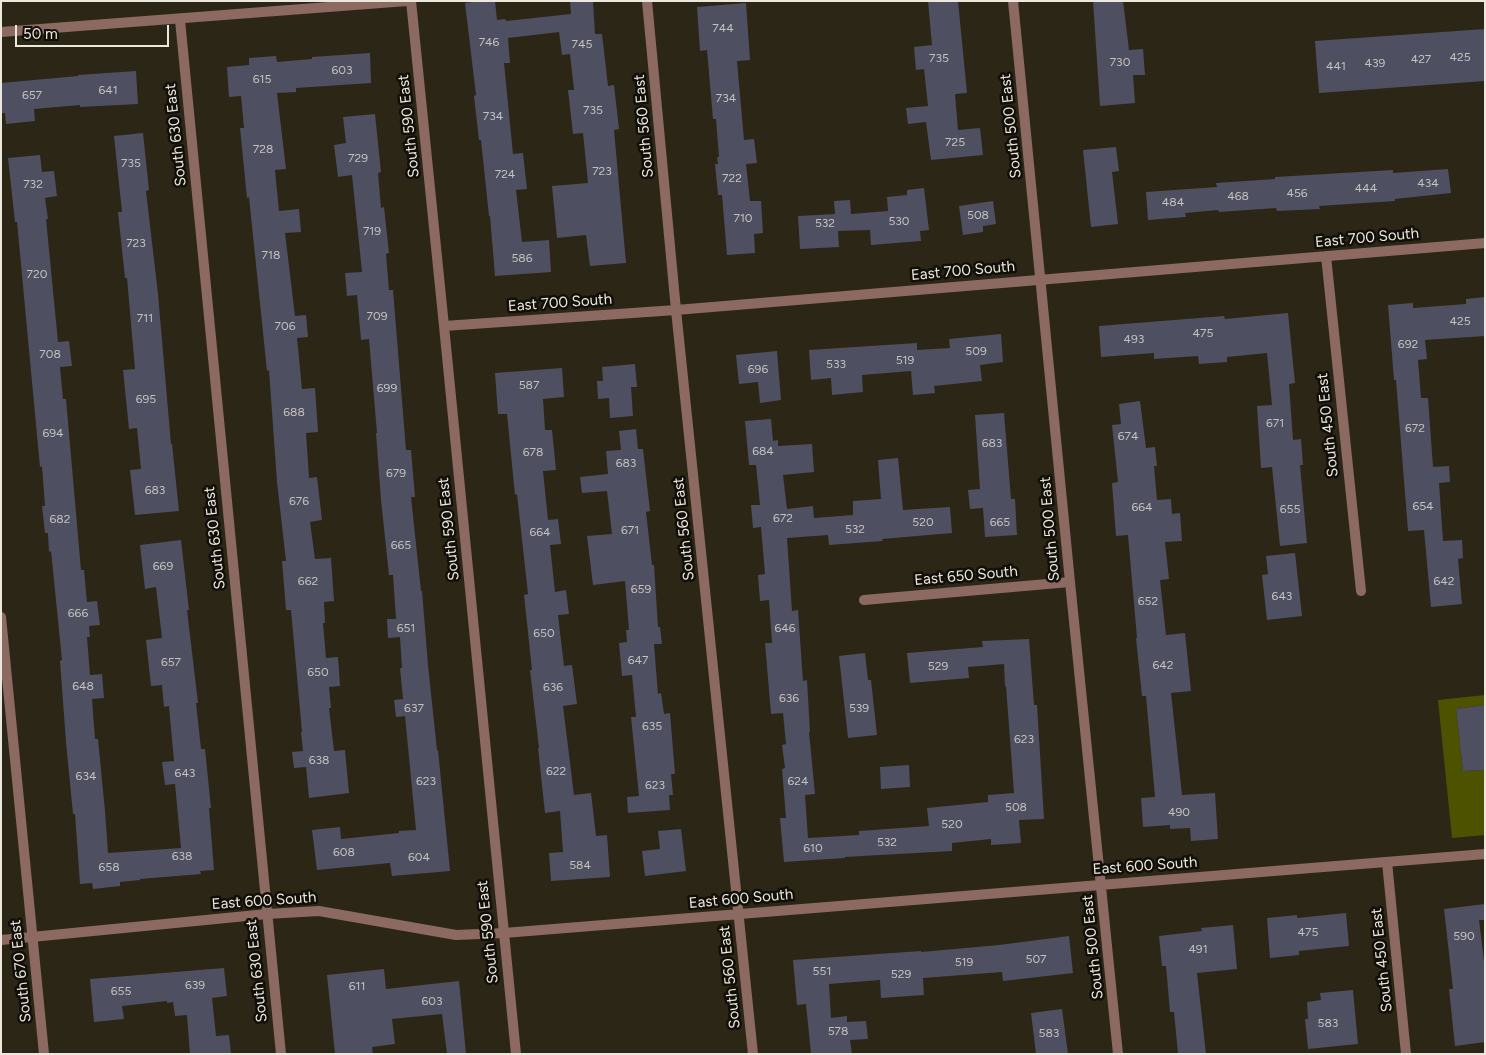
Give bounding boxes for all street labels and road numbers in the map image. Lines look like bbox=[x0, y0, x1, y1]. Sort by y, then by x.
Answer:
street label: South 500 East bbox=[997, 73, 1025, 179]
street label: South 590 East bbox=[395, 74, 423, 178]
street label: South 560 East bbox=[631, 74, 657, 178]
street label: South 630 East bbox=[162, 83, 190, 187]
street label: East 700 South bbox=[1314, 224, 1420, 252]
street label: East 700 South bbox=[910, 257, 1016, 285]
street label: East 700 South bbox=[507, 290, 613, 316]
street label: South 450 East bbox=[1314, 372, 1342, 478]
street label: South 500 East bbox=[1036, 476, 1064, 582]
street label: South 590 East bbox=[435, 477, 463, 581]
street label: South 560 East bbox=[670, 477, 698, 581]
street label: South 630 East bbox=[201, 486, 229, 590]
street label: East 650 South bbox=[914, 563, 1018, 589]
street label: East 600 South bbox=[1092, 853, 1198, 879]
street label: South 590 East bbox=[474, 880, 502, 984]
street label: East 600 South bbox=[688, 885, 794, 913]
street label: East 600 South bbox=[211, 888, 317, 914]
street label: South 500 East bbox=[1079, 894, 1107, 1000]
street label: South 450 East bbox=[1368, 907, 1396, 1013]
street label: South 670 East bbox=[7, 919, 35, 1023]
street label: South 630 East bbox=[243, 919, 271, 1023]
street label: South 560 East bbox=[716, 925, 744, 1029]

